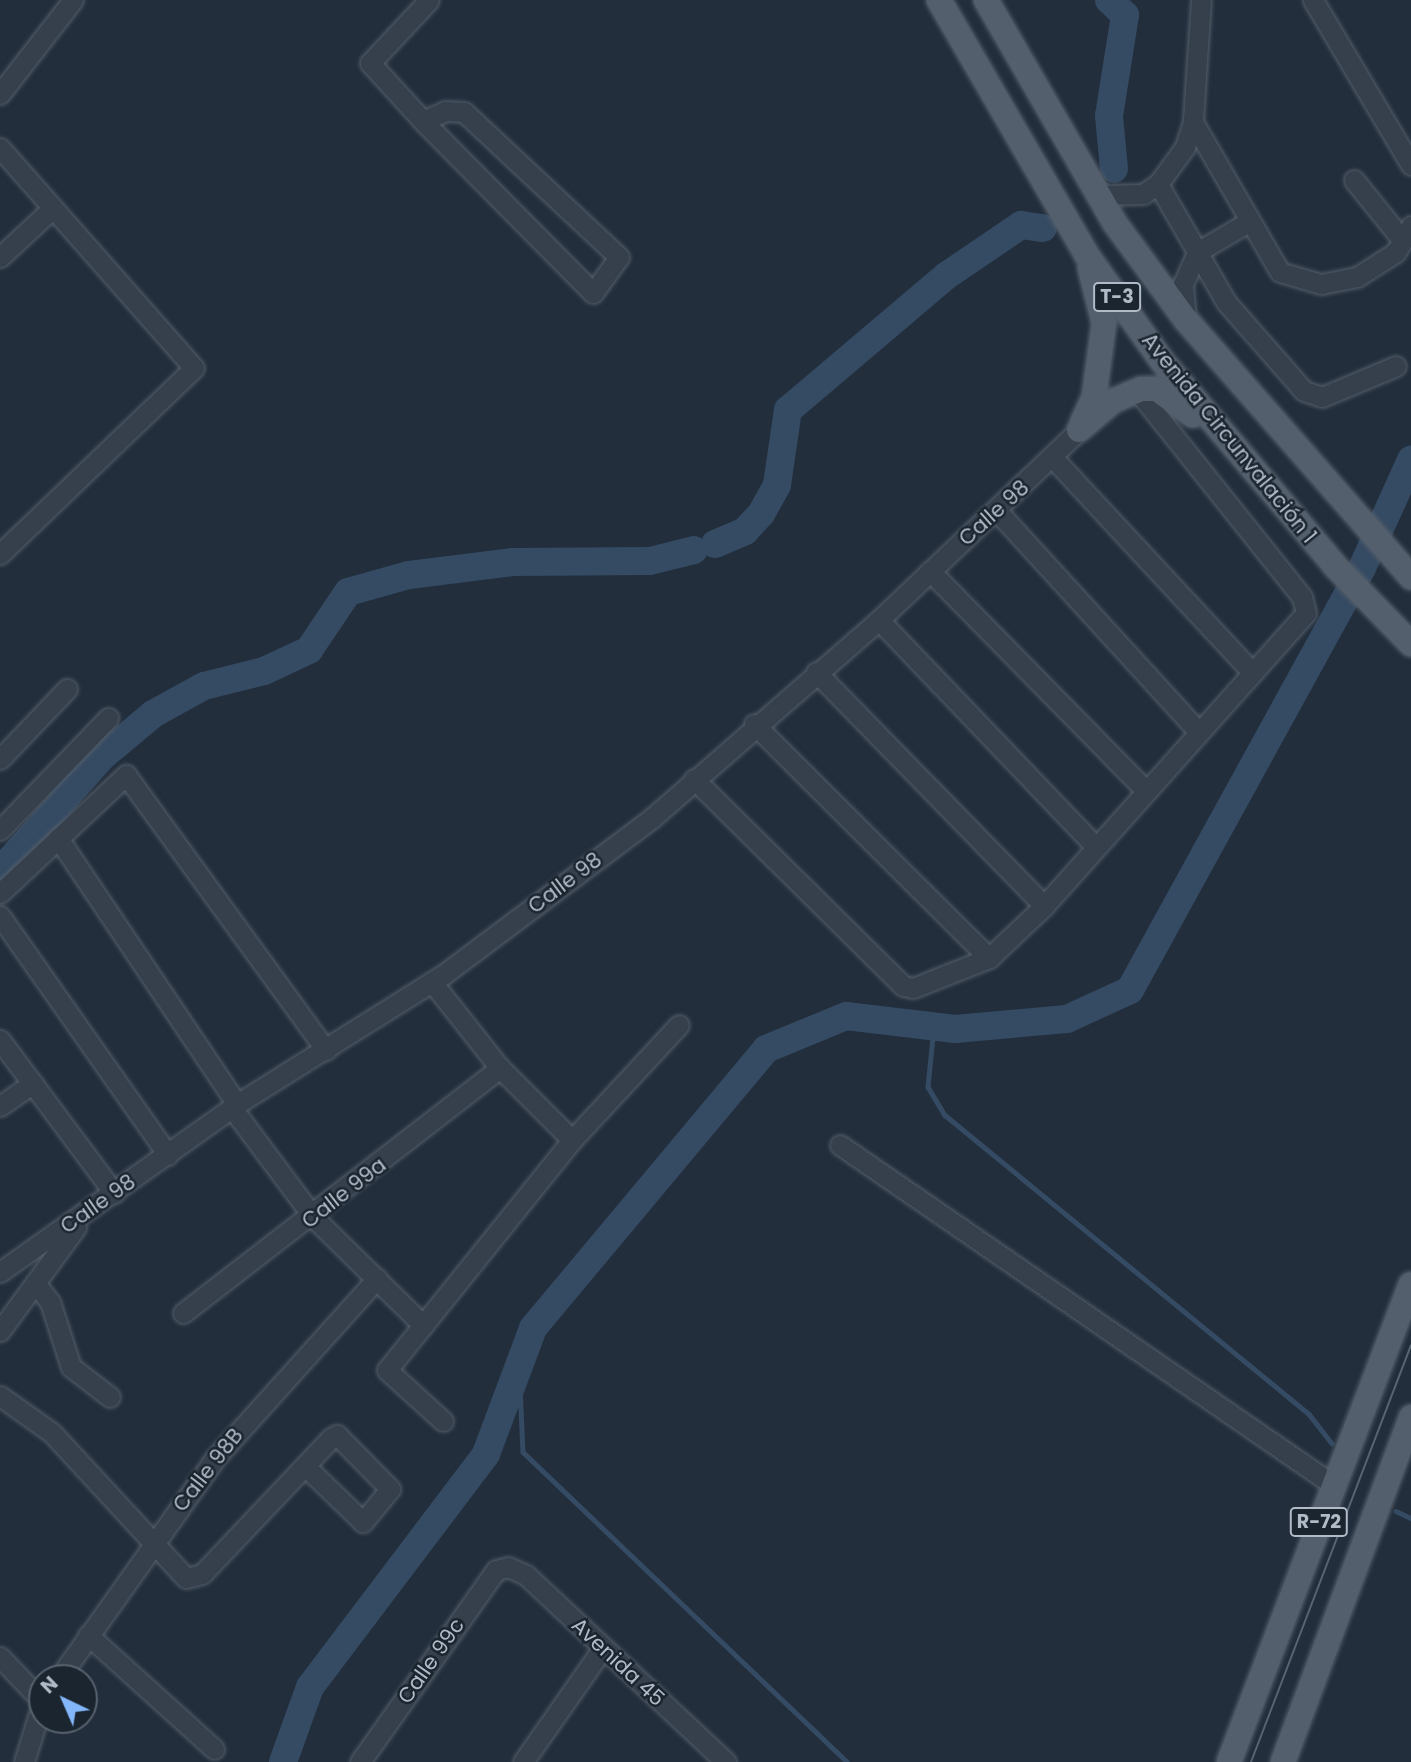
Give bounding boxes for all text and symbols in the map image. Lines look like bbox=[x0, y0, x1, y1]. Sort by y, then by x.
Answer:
road number: T-3 bbox=[1092, 282, 1142, 312]
street label: Avenida Circunvalación 1 bbox=[1136, 328, 1322, 548]
street label: Calle 98 bbox=[954, 475, 1034, 551]
street label: Calle 98 bbox=[523, 847, 607, 919]
street label: Calle 99a bbox=[297, 1152, 391, 1234]
street label: Calle 98 bbox=[56, 1169, 140, 1239]
street label: Calle 98B bbox=[168, 1423, 248, 1517]
road number: R-72 bbox=[1289, 1506, 1349, 1538]
street label: Calle 99c bbox=[392, 1613, 470, 1709]
street label: Avenida 45 bbox=[566, 1613, 670, 1711]
north arrow bbox=[28, 1664, 98, 1734]
text: N bbox=[35, 1670, 64, 1700]

